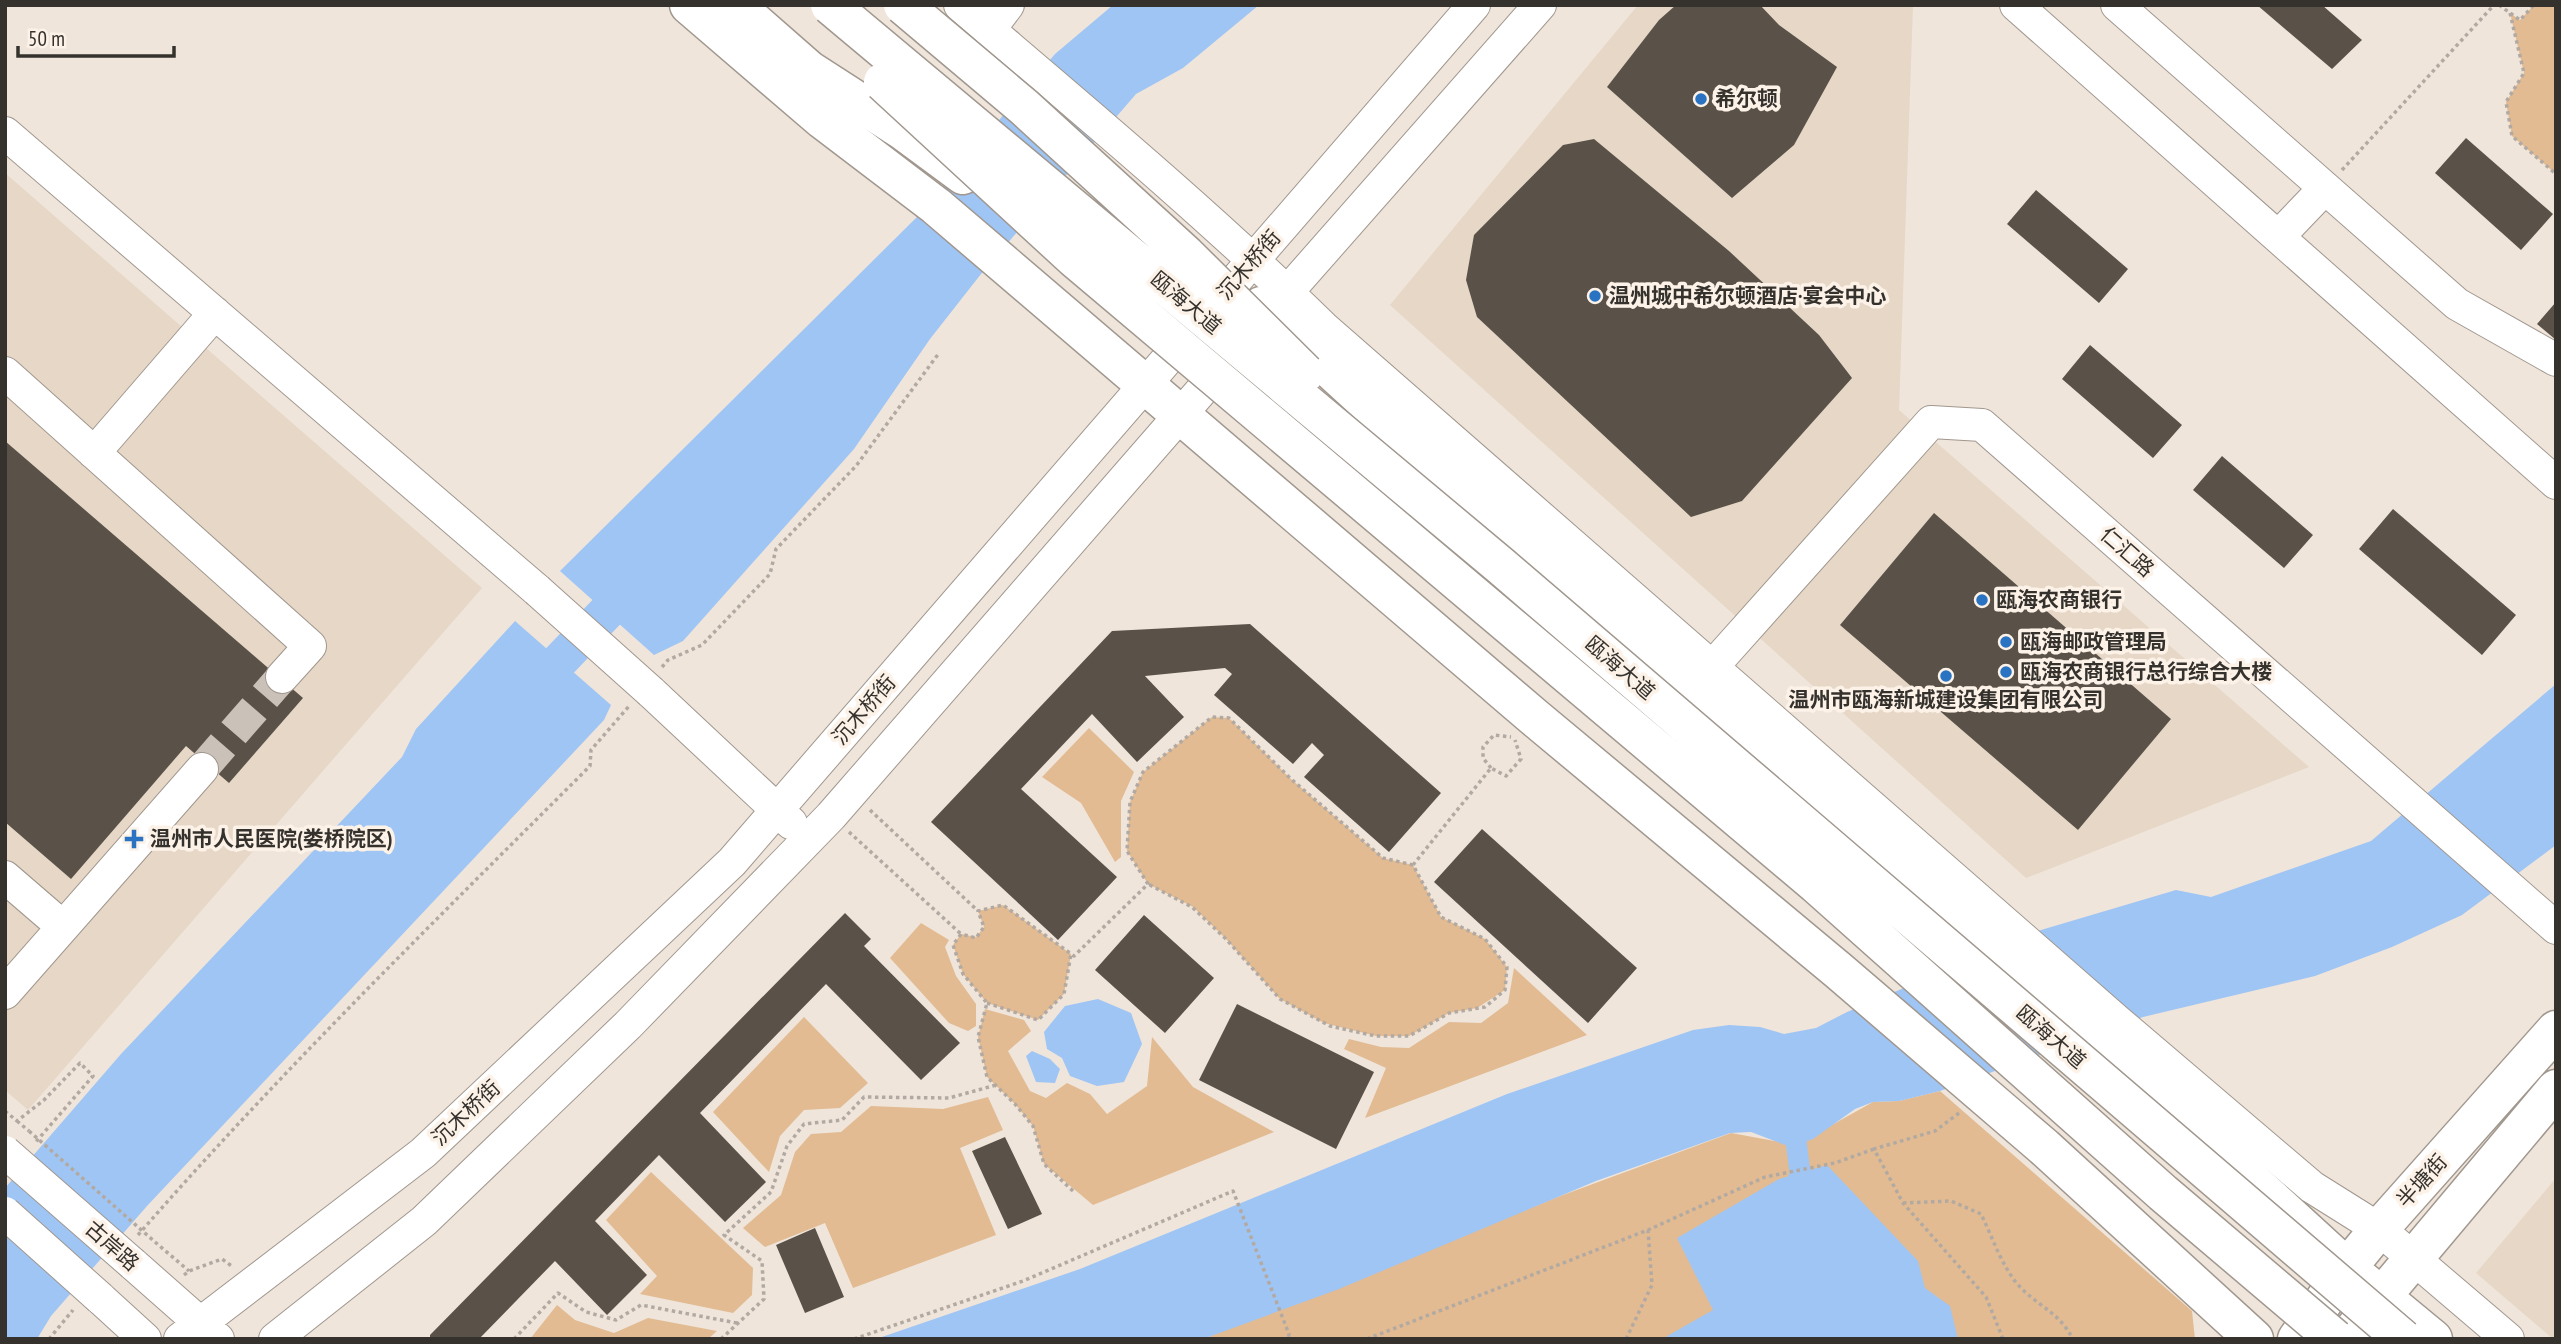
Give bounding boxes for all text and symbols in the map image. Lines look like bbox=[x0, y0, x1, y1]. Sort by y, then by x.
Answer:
scale bar bbox=[18, 14, 173, 58]
text: 50 m bbox=[28, 25, 65, 52]
place label: 希尔顿 bbox=[1715, 85, 1778, 112]
marker: 希尔顿 bbox=[1693, 91, 1709, 107]
street label: 沉木桥街 bbox=[1211, 224, 1286, 305]
street label: 瓯海大道 bbox=[1145, 265, 1227, 340]
place label: 温州城中希尔顿酒店·宴会中心 bbox=[1609, 282, 1886, 309]
marker: 温州城中希尔顿酒店·宴会中心 bbox=[1587, 288, 1603, 304]
street label: 仁汇路 bbox=[2095, 521, 2160, 582]
place label: 瓯海农商银行 bbox=[1996, 586, 2122, 613]
marker: 瓯海农商银行 bbox=[1974, 592, 1990, 608]
place label: 瓯海邮政管理局 bbox=[2020, 628, 2167, 655]
street label: 瓯海大道 bbox=[1580, 630, 1661, 705]
marker: 瓯海邮政管理局 bbox=[1998, 634, 2014, 650]
place label: 瓯海农商银行总行综合大楼 bbox=[2020, 658, 2272, 685]
marker: 瓯海农商银行总行综合大楼 bbox=[1998, 664, 2014, 680]
marker: 温州市瓯海新城建设集团有限公司 bbox=[1938, 668, 1954, 684]
street label: 沉木桥街 bbox=[826, 669, 901, 750]
place label: 温州市瓯海新城建设集团有限公司 bbox=[1789, 686, 2104, 713]
place label: 温州市人民医院(娄桥院区) bbox=[150, 825, 393, 852]
marker: 温州市人民医院(娄桥院区) bbox=[124, 829, 144, 849]
street label: 瓯海大道 bbox=[2011, 999, 2092, 1074]
street label: 沉木桥街 bbox=[426, 1074, 506, 1151]
street label: 半塘街 bbox=[2391, 1148, 2453, 1213]
street label: 古岸路 bbox=[80, 1215, 145, 1276]

